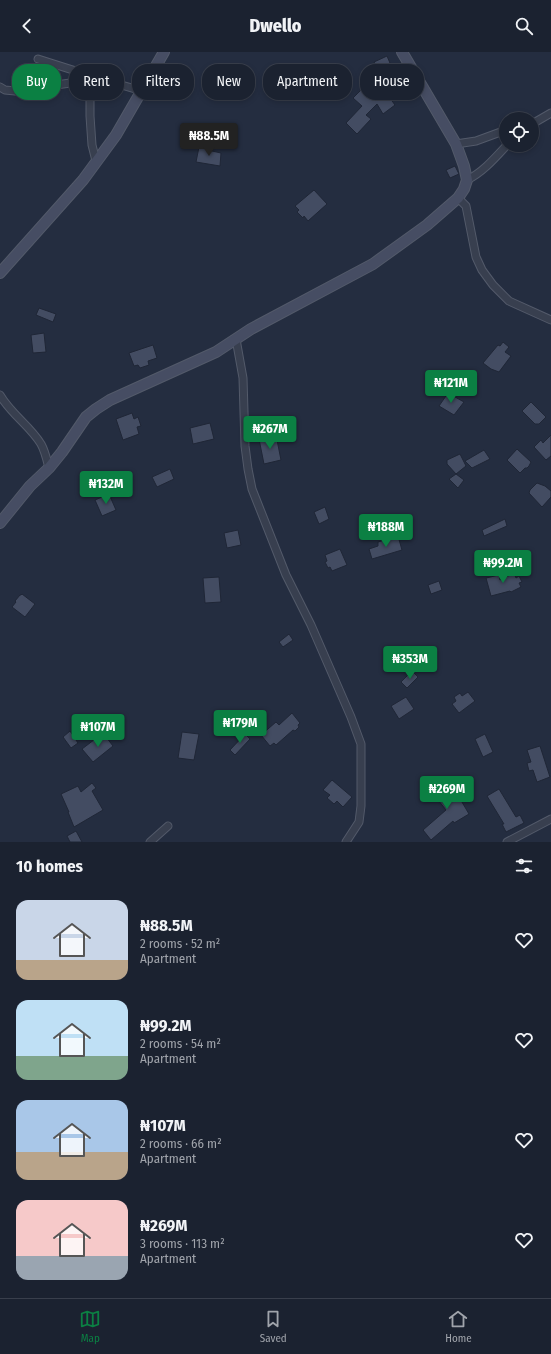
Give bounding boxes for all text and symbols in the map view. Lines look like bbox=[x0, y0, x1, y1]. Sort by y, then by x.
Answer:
icon: back bbox=[16, 15, 38, 37]
text: Dwello bbox=[249, 15, 302, 37]
icon: search bbox=[513, 15, 535, 37]
chip: Buy bbox=[12, 64, 61, 100]
chip: Rent bbox=[69, 64, 124, 100]
chip: Filters bbox=[132, 64, 194, 100]
chip: New bbox=[202, 64, 255, 100]
chip: Apartment bbox=[263, 64, 352, 100]
chip: House bbox=[360, 64, 424, 100]
map controls bbox=[499, 112, 539, 152]
button: locate bbox=[499, 112, 539, 152]
pin: ₦88.5M bbox=[176, 123, 242, 157]
text: ₦88.5M bbox=[189, 128, 229, 143]
pin: ₦121M bbox=[423, 370, 479, 404]
text: ₦121M bbox=[434, 375, 468, 390]
pin: ₦267M bbox=[242, 416, 298, 450]
text: ₦267M bbox=[252, 421, 288, 436]
pin: ₦132M bbox=[78, 471, 134, 505]
text: ₦132M bbox=[89, 476, 123, 491]
pin: ₦188M bbox=[358, 514, 414, 548]
text: ₦188M bbox=[368, 519, 404, 534]
pin: ₦99.2M bbox=[470, 550, 536, 584]
text: ₦99.2M bbox=[483, 555, 523, 570]
pin: ₦353M bbox=[382, 646, 438, 680]
text: ₦353M bbox=[392, 651, 428, 666]
pin: ₦179M bbox=[212, 710, 268, 744]
pin: ₦107M bbox=[70, 714, 126, 748]
text: ₦179M bbox=[223, 715, 257, 730]
text: ₦107M bbox=[81, 719, 115, 734]
pin: ₦269M bbox=[419, 776, 475, 810]
text: ₦269M bbox=[429, 781, 465, 796]
icon: filters bbox=[513, 855, 535, 877]
text: 10 homes bbox=[16, 856, 83, 877]
text: ₦88.5M bbox=[140, 915, 193, 936]
icon: home bbox=[48, 916, 96, 964]
icon: heart bbox=[513, 929, 535, 951]
text: 2 rooms · 52 m² bbox=[140, 936, 220, 951]
text: Apartment bbox=[140, 951, 196, 966]
text: ₦99.2M bbox=[140, 1015, 192, 1036]
icon: home bbox=[48, 1016, 96, 1064]
icon: heart bbox=[513, 1029, 535, 1051]
text: 2 rooms · 54 m² bbox=[140, 1036, 221, 1051]
text: Apartment bbox=[140, 1051, 196, 1066]
text: ₦107M bbox=[140, 1115, 186, 1136]
icon: home bbox=[48, 1116, 96, 1164]
icon: heart bbox=[513, 1129, 535, 1151]
text: 2 rooms · 66 m² bbox=[140, 1136, 222, 1151]
text: Apartment bbox=[140, 1151, 196, 1166]
text: ₦269M bbox=[140, 1215, 188, 1236]
icon: home bbox=[48, 1216, 96, 1264]
icon: heart bbox=[513, 1229, 535, 1251]
text: 3 rooms · 113 m² bbox=[140, 1236, 225, 1251]
text: Apartment bbox=[140, 1251, 196, 1266]
tab: Map bbox=[79, 1308, 101, 1345]
tab: Saved bbox=[260, 1308, 287, 1345]
tab: Home bbox=[445, 1308, 472, 1345]

